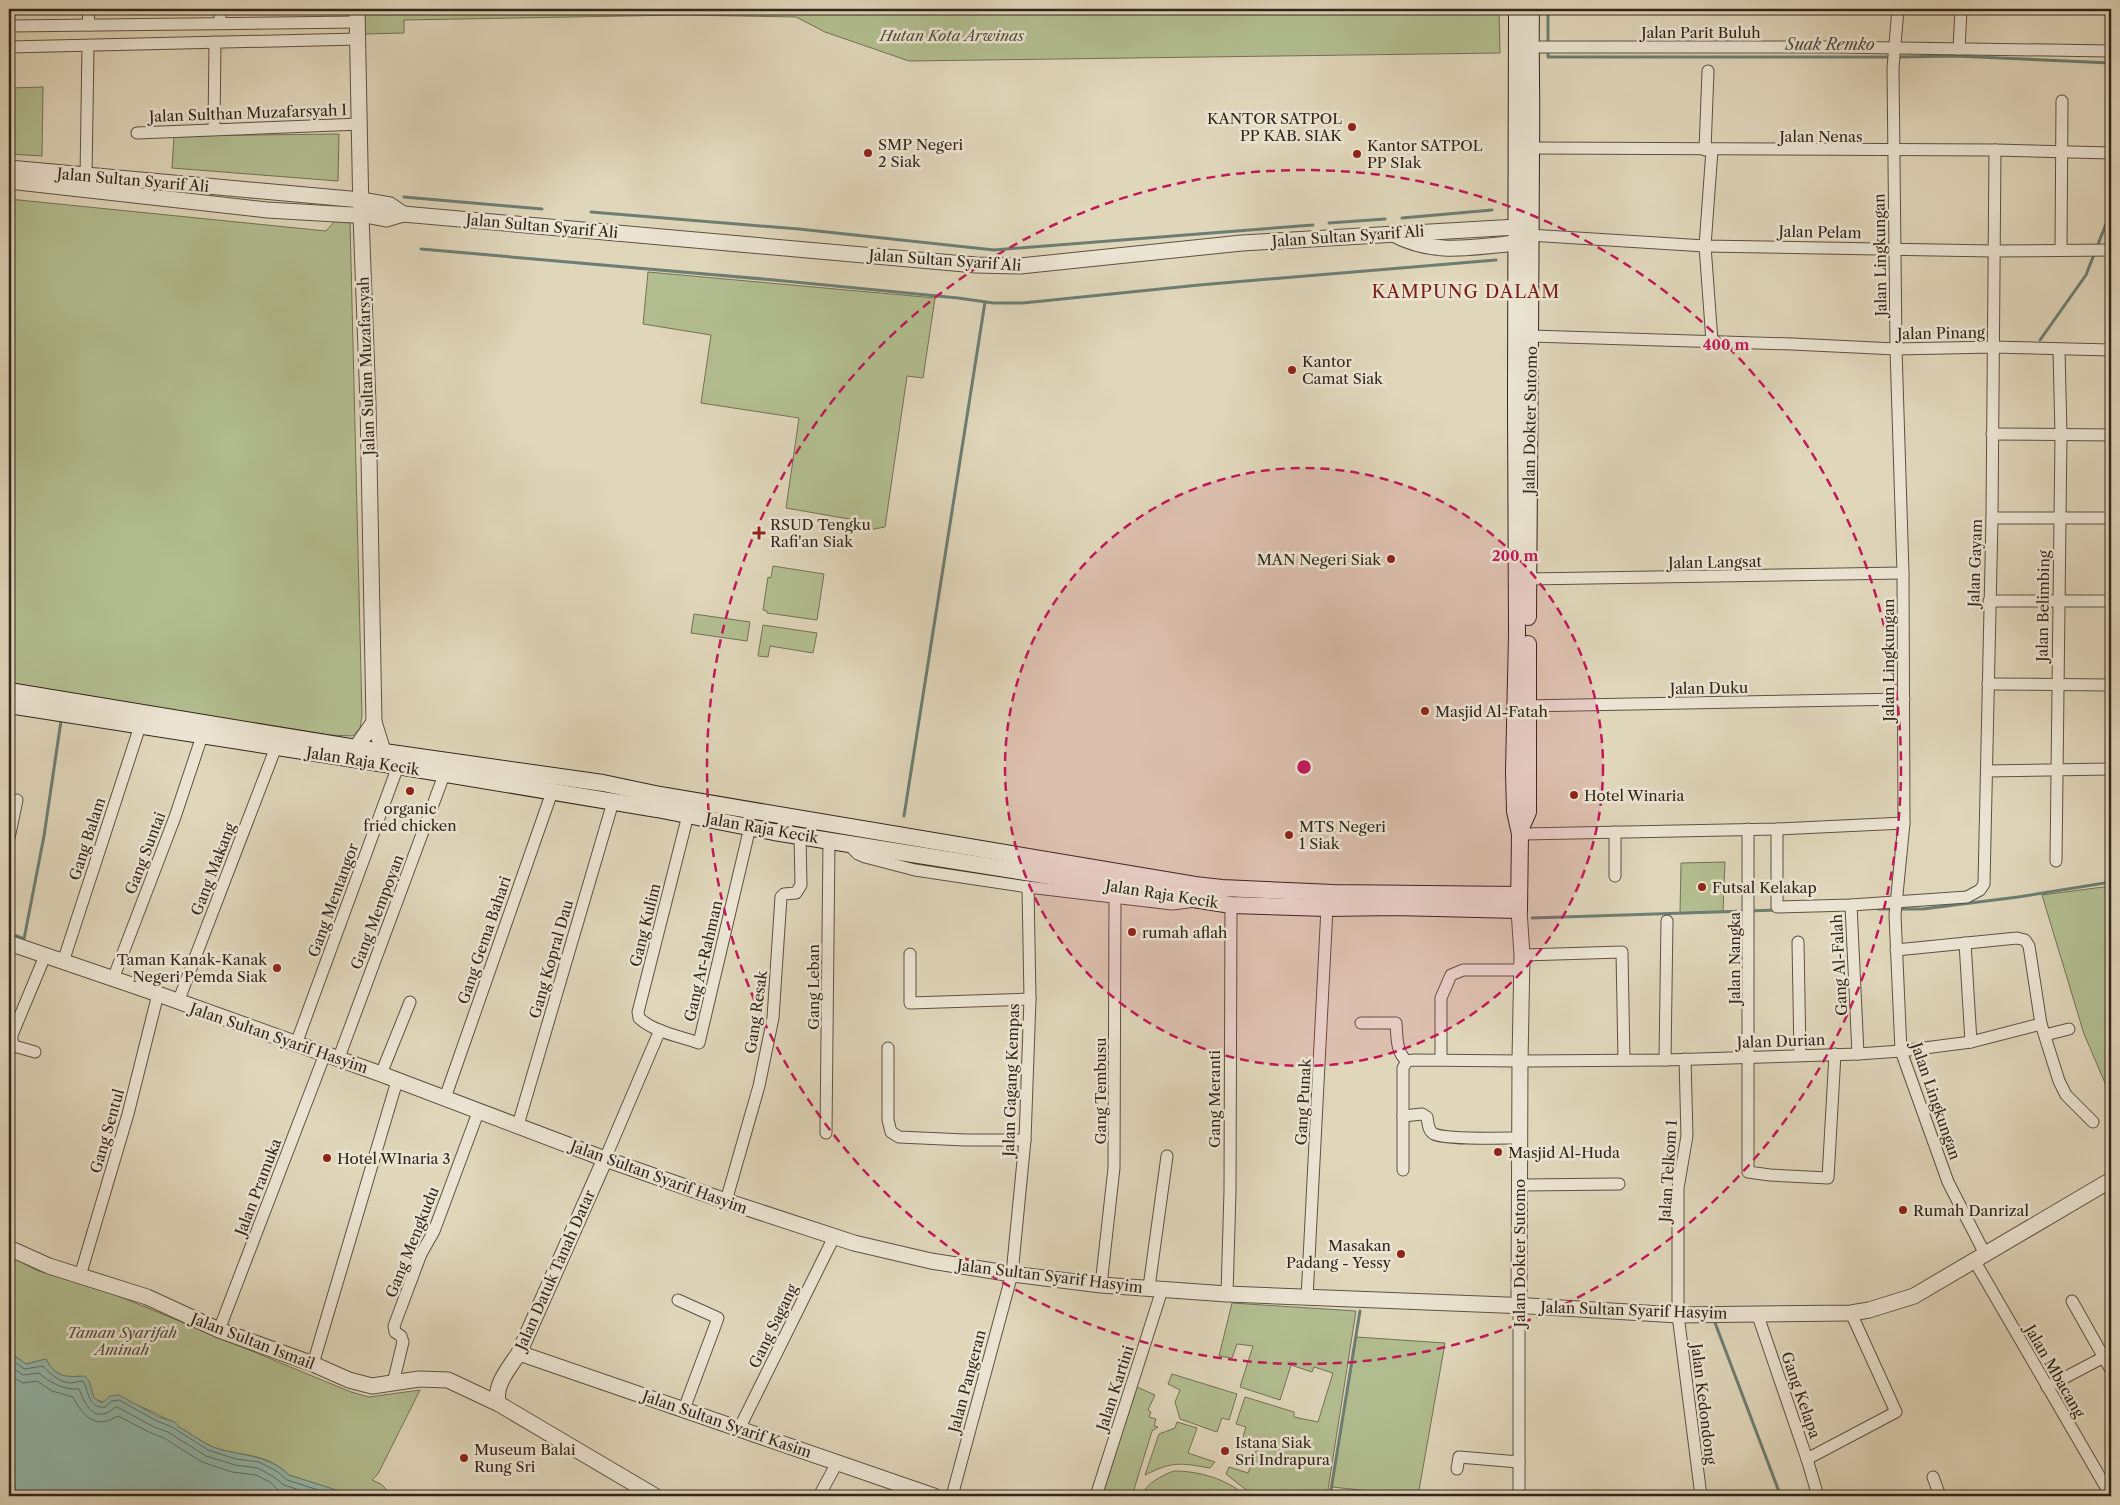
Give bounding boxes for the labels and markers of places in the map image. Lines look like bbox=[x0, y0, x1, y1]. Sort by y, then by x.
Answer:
place label: KANTOR SATPOL PP KAB. SIAK bbox=[1207, 109, 1343, 145]
marker: KANTOR SATPOL PP KAB. SIAK bbox=[1346, 121, 1358, 133]
place label: SMP Negeri 2 Siak bbox=[878, 135, 964, 171]
place label: Kantor SATPOL PP SIak bbox=[1367, 136, 1483, 172]
marker: SMP Negeri 2 Siak bbox=[862, 147, 874, 159]
marker: Kantor SATPOL PP SIak bbox=[1351, 148, 1363, 160]
place label: Kantor Camat Siak bbox=[1302, 352, 1384, 388]
marker: Kantor Camat Siak bbox=[1286, 364, 1298, 376]
place label: RSUD Tengku Rafi'an Siak bbox=[770, 515, 871, 551]
marker: RSUD Tengku Rafi'an Siak bbox=[752, 526, 766, 540]
place label: MAN Negeri Siak bbox=[1257, 550, 1382, 569]
marker: MAN Negeri Siak bbox=[1385, 553, 1397, 565]
place label: Masjid Al-Fatah bbox=[1435, 702, 1548, 721]
marker: Masjid Al-Fatah bbox=[1419, 705, 1431, 717]
centre of rings bbox=[1295, 758, 1313, 776]
marker: organic fried chicken bbox=[404, 785, 416, 797]
place label: Hotel Winaria bbox=[1584, 786, 1684, 805]
marker: Hotel Winaria bbox=[1568, 789, 1580, 801]
place label: organic fried chicken bbox=[363, 799, 457, 835]
place label: MTS Negeri 1 Siak bbox=[1299, 817, 1386, 853]
marker: MTS Negeri 1 Siak bbox=[1283, 829, 1295, 841]
place label: Futsal Kelakap bbox=[1712, 878, 1817, 897]
marker: Futsal Kelakap bbox=[1696, 881, 1708, 893]
place label: rumah aflah bbox=[1142, 923, 1228, 942]
marker: rumah aflah bbox=[1126, 926, 1138, 938]
place label: Taman Kanak-Kanak Negeri Pemda Siak bbox=[117, 950, 268, 986]
marker: Taman Kanak-Kanak Negeri Pemda Siak bbox=[271, 962, 283, 974]
place label: Masjid Al-Huda bbox=[1508, 1143, 1620, 1162]
marker: Masjid Al-Huda bbox=[1492, 1146, 1504, 1158]
place label: Hotel WInaria 3 bbox=[337, 1149, 451, 1168]
marker: Hotel WInaria 3 bbox=[321, 1152, 333, 1164]
place label: Rumah Danrizal bbox=[1913, 1201, 2029, 1220]
marker: Rumah Danrizal bbox=[1897, 1204, 1909, 1216]
place label: Masakan Padang - Yessy bbox=[1286, 1236, 1392, 1272]
marker: Masakan Padang - Yessy bbox=[1395, 1248, 1407, 1260]
place label: Istana Siak Sri Indrapura bbox=[1235, 1433, 1330, 1469]
place label: Museum Balai Rung Sri bbox=[474, 1440, 576, 1476]
marker: Istana Siak Sri Indrapura bbox=[1219, 1445, 1231, 1457]
marker: Museum Balai Rung Sri bbox=[458, 1452, 470, 1464]

